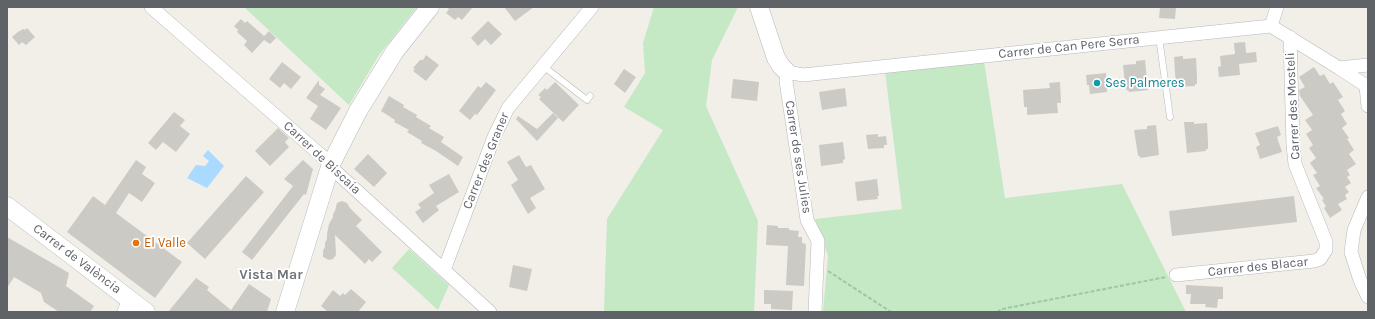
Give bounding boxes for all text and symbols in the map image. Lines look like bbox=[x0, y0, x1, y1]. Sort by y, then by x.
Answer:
street label: Carrer de Can Pere Serra bbox=[998, 32, 1140, 62]
street label: Carrer des Mosteli bbox=[1282, 52, 1304, 160]
place label: Ses Palmeres bbox=[1105, 75, 1184, 91]
marker: Ses Palmeres bbox=[1092, 78, 1102, 88]
street label: Carrer de ses Julies bbox=[781, 99, 815, 215]
street label: Carrer des Graner bbox=[460, 110, 512, 212]
street label: Carrer de Biscaia bbox=[280, 118, 364, 198]
street label: Carrer de València bbox=[30, 221, 124, 297]
place label: El Valle bbox=[144, 235, 186, 251]
marker: El Valle bbox=[131, 238, 141, 248]
street label: Carrer des Blacar bbox=[1207, 254, 1309, 280]
district label: Vista Mar bbox=[239, 267, 303, 283]

